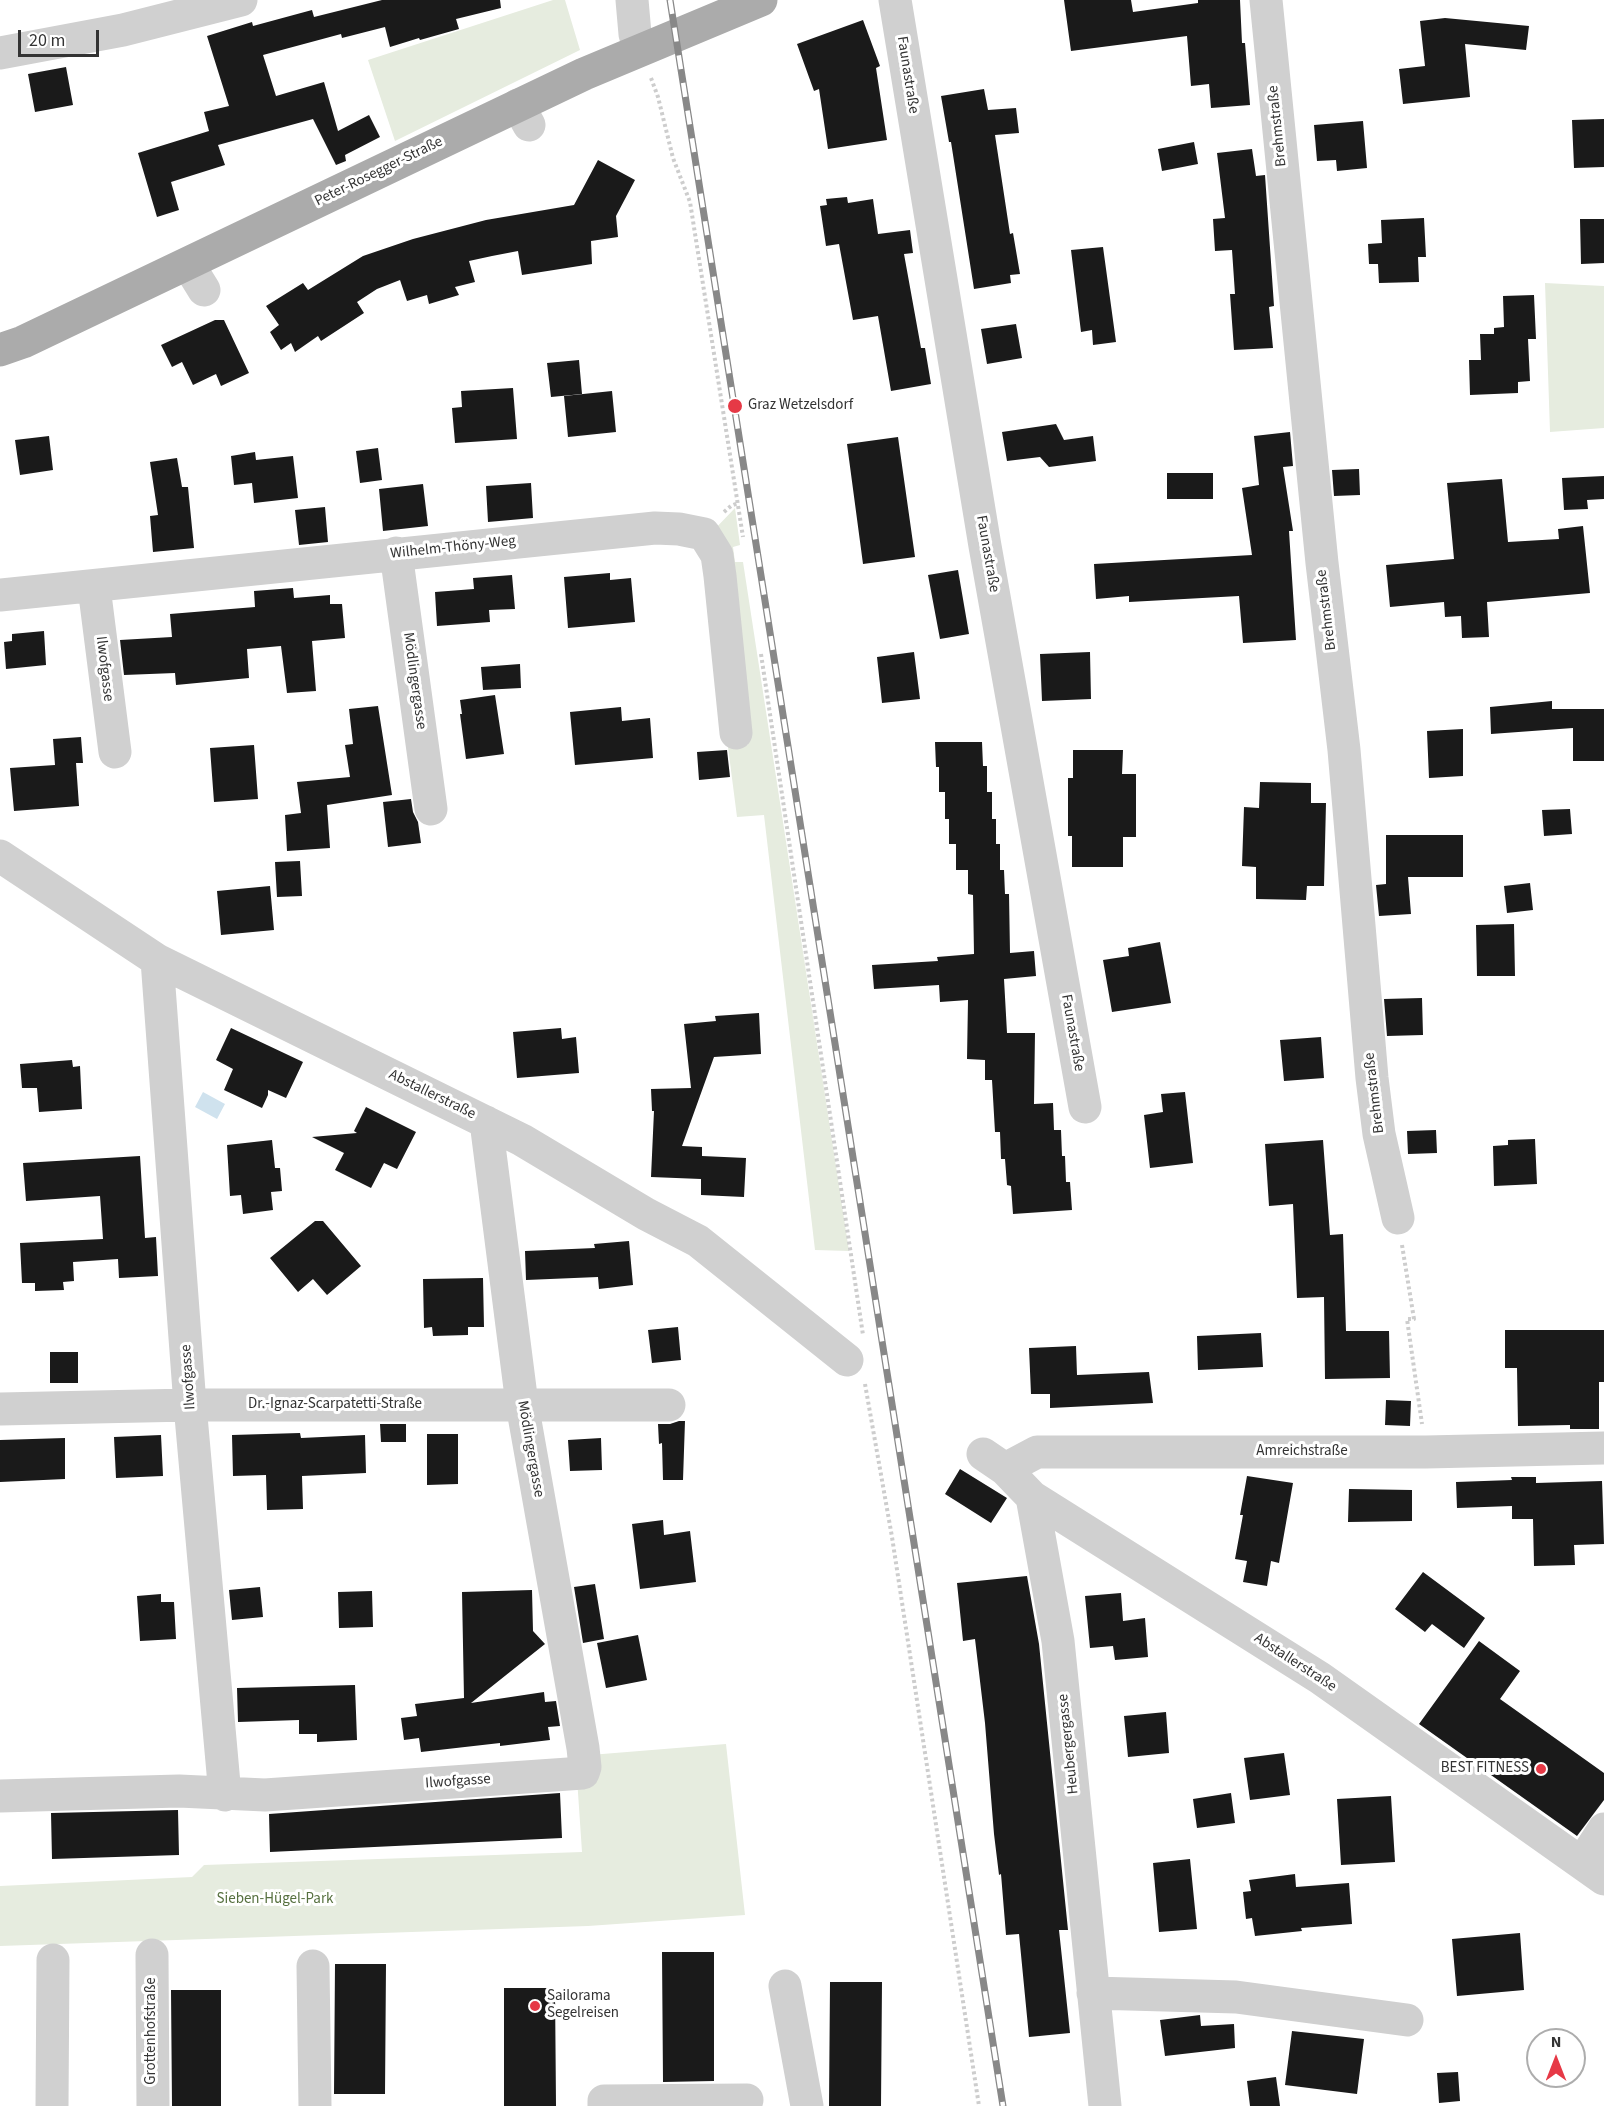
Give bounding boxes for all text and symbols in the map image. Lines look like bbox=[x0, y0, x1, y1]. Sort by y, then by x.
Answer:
scale bar bbox=[21, 18, 102, 56]
text: 20 m bbox=[29, 28, 65, 53]
street label: Faunastraße bbox=[892, 35, 922, 115]
street label: Brehmstraße bbox=[1265, 85, 1291, 167]
street label: Peter-Rosegger-Straße bbox=[312, 133, 446, 211]
marker: Graz Wetzelsdorf bbox=[726, 397, 744, 415]
place label: Graz Wetzelsdorf bbox=[748, 397, 853, 415]
street label: Faunastraße bbox=[971, 514, 1003, 594]
street label: Wilhelm-Thöny-Weg bbox=[389, 532, 517, 564]
street label: Brehmstraße bbox=[1313, 568, 1341, 652]
street label: Mödlingergasse bbox=[398, 631, 430, 731]
street label: Ilwofgasse bbox=[91, 635, 117, 703]
street label: Faunastraße bbox=[1056, 993, 1088, 1073]
street label: Brehmstraße bbox=[1361, 1051, 1389, 1135]
street label: Abstallerstraße bbox=[386, 1066, 478, 1124]
street label: Ilwofgasse bbox=[178, 1344, 200, 1410]
street label: Dr.-Ignaz-Scarpatetti-Straße bbox=[248, 1396, 422, 1414]
street label: Mödlingergasse bbox=[513, 1399, 547, 1499]
street label: Amreichstraße bbox=[1256, 1443, 1348, 1461]
street label: Abstallerstraße bbox=[1250, 1630, 1340, 1696]
street label: Heubergergasse bbox=[1055, 1693, 1083, 1795]
place label: BEST FITNESS bbox=[1441, 1760, 1529, 1778]
marker: BEST FITNESS bbox=[1534, 1762, 1548, 1776]
street label: Ilwofgasse bbox=[425, 1771, 491, 1793]
park label: Sieben-Hügel-Park bbox=[216, 1891, 334, 1909]
street label: Grottenhofstraße bbox=[143, 1977, 161, 2085]
place label: Sailorama Segelreisen bbox=[547, 1988, 619, 2023]
marker: Sailorama Segelreisen bbox=[528, 1999, 542, 2013]
north arrow bbox=[1526, 2028, 1586, 2088]
text: N bbox=[1551, 2031, 1561, 2053]

